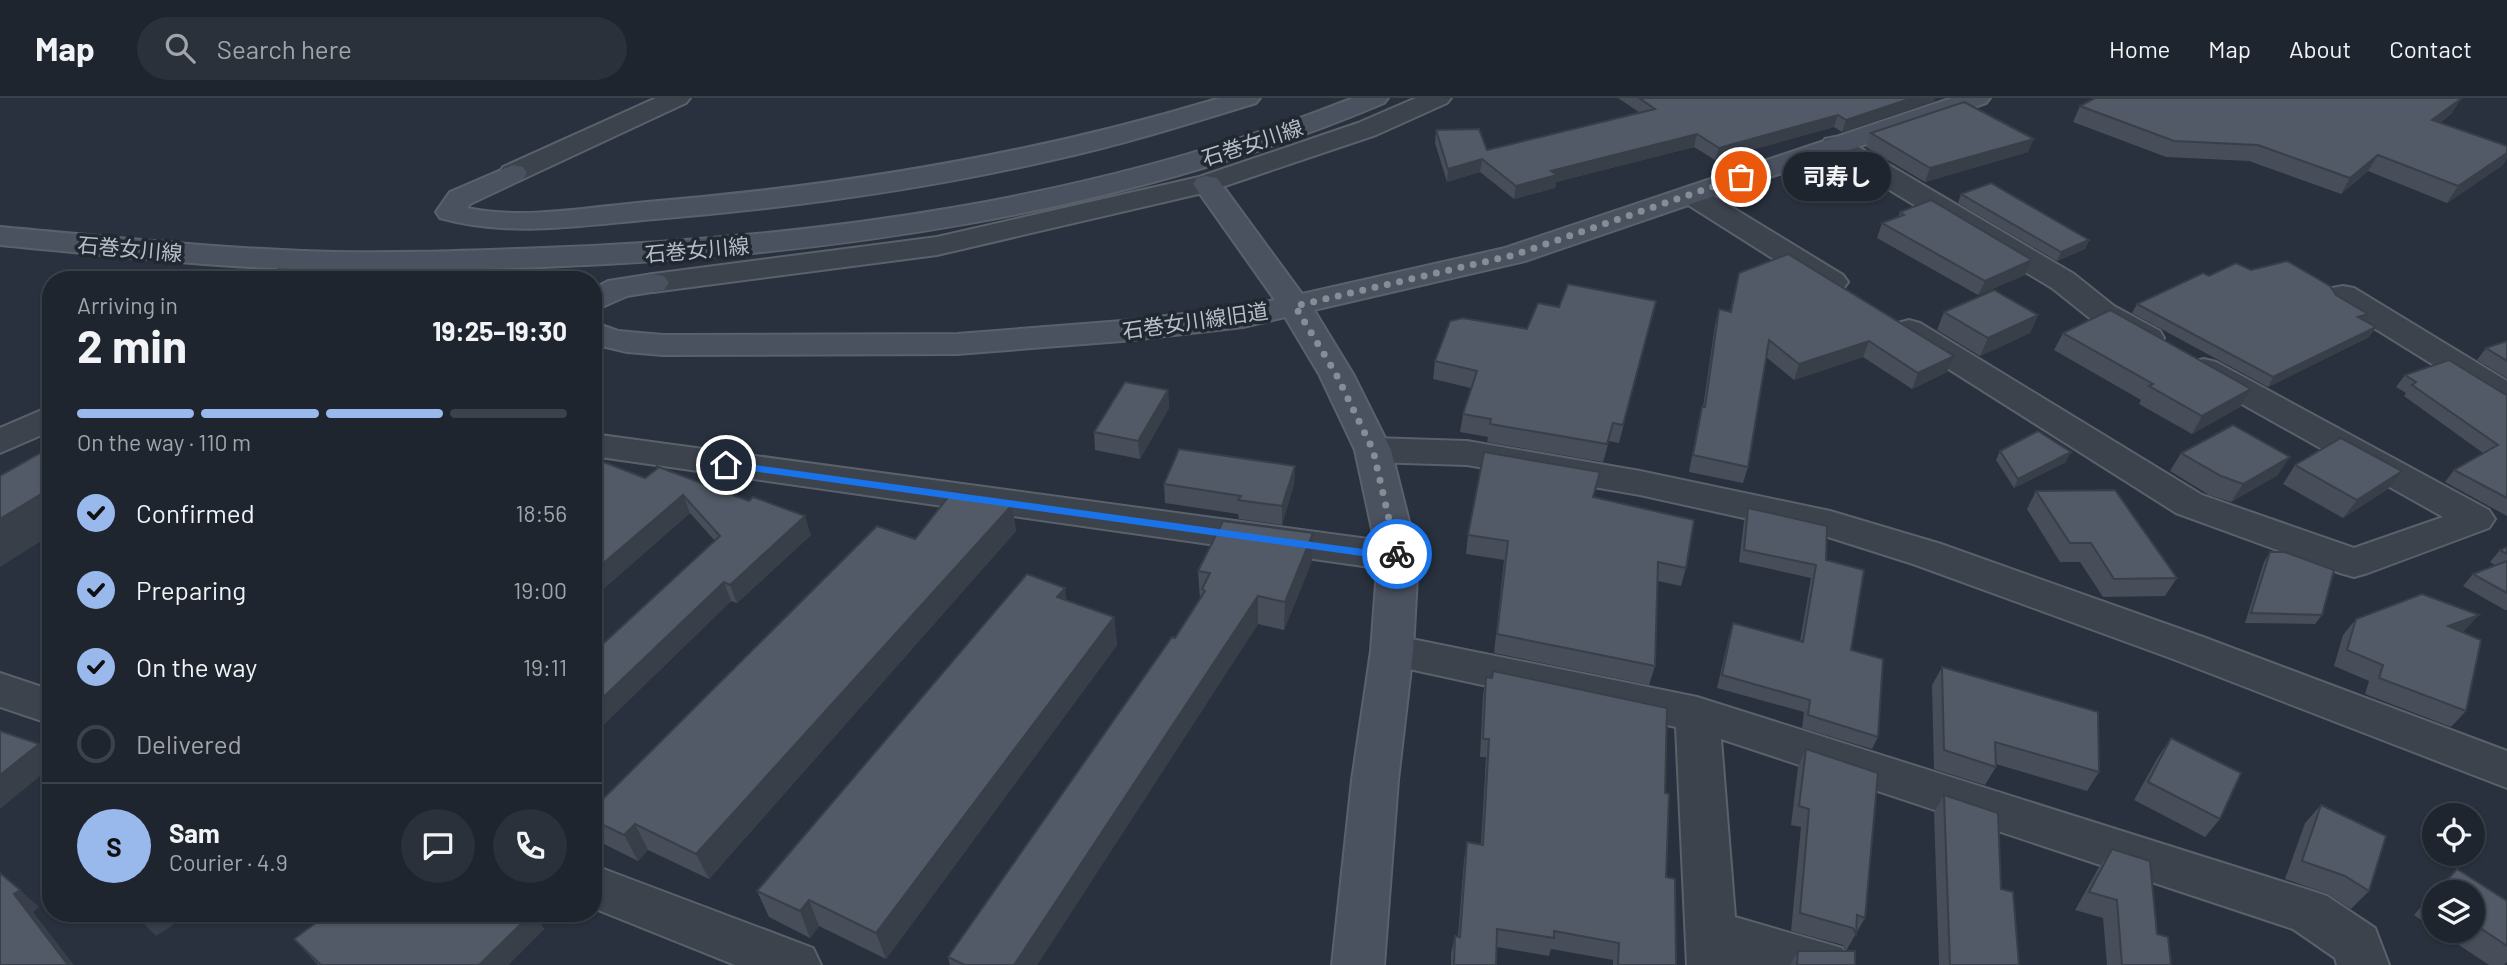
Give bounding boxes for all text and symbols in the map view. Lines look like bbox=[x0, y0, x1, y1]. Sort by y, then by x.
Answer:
search box bbox=[137, 17, 627, 80]
text: Map bbox=[35, 28, 95, 68]
icon: search bbox=[161, 29, 199, 67]
text: Search here bbox=[217, 33, 352, 64]
text: Home bbox=[2109, 34, 2170, 63]
text: Map bbox=[2208, 34, 2251, 63]
text: About bbox=[2289, 34, 2351, 63]
text: Contact bbox=[2389, 34, 2472, 63]
street label: 石巻女川線 bbox=[1198, 114, 1306, 170]
pin bbox=[1711, 147, 1771, 207]
callout: 司寿し bbox=[1783, 153, 1892, 202]
icon: bag bbox=[1722, 158, 1760, 196]
text: 司寿し bbox=[1803, 162, 1872, 190]
street label: 石巻女川線 bbox=[77, 231, 183, 265]
street label: 石巻女川線 bbox=[644, 232, 750, 266]
text: Arriving in bbox=[77, 291, 178, 319]
street label: 石巻女川線旧道 bbox=[1120, 297, 1270, 343]
text: 19:25–19:30 bbox=[432, 315, 567, 346]
text: 2 min bbox=[77, 317, 187, 372]
text: On the way · 110 m bbox=[77, 428, 251, 456]
pin bbox=[696, 435, 756, 495]
icon: home bbox=[707, 446, 745, 484]
icon: check bbox=[77, 494, 115, 532]
text: Confirmed bbox=[136, 497, 255, 528]
text: 18:56 bbox=[516, 499, 567, 527]
courier bbox=[1362, 519, 1432, 589]
icon: bike bbox=[1378, 535, 1416, 573]
icon: check bbox=[77, 571, 115, 609]
text: Preparing bbox=[136, 574, 246, 605]
text: 19:00 bbox=[513, 576, 567, 604]
icon: check bbox=[77, 648, 115, 686]
text: On the way bbox=[136, 651, 257, 682]
text: 19:11 bbox=[523, 653, 567, 681]
text: Delivered bbox=[136, 728, 242, 759]
map controls bbox=[2422, 803, 2485, 943]
button: locate bbox=[2422, 803, 2485, 866]
button: chat bbox=[401, 809, 475, 883]
button: phone bbox=[493, 809, 567, 883]
text: Sam bbox=[169, 817, 220, 848]
text: S bbox=[106, 831, 122, 862]
text: Courier · 4.9 bbox=[169, 848, 288, 876]
button: layers bbox=[2422, 880, 2485, 943]

